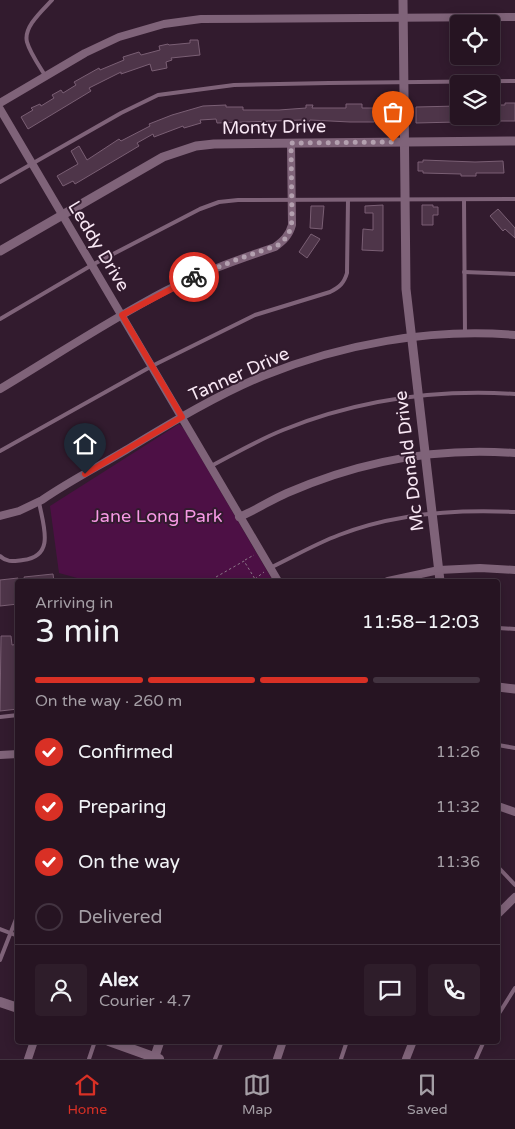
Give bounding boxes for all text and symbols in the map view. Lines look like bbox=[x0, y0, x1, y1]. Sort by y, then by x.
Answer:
map controls bbox=[450, 15, 500, 125]
button: locate bbox=[450, 15, 500, 65]
button: layers bbox=[450, 75, 500, 125]
pin bbox=[372, 91, 414, 142]
icon: bag bbox=[379, 98, 407, 126]
street label: Monty Drive bbox=[222, 115, 326, 139]
street label: Leddy Drive bbox=[63, 197, 135, 295]
courier bbox=[169, 252, 219, 302]
icon: bike bbox=[180, 263, 208, 291]
street label: Tanner Drive bbox=[185, 342, 293, 406]
street label: Mc Donald Drive bbox=[389, 389, 429, 533]
pin bbox=[64, 423, 106, 474]
icon: home bbox=[71, 430, 99, 458]
park label: Jane Long Park bbox=[91, 505, 223, 527]
text: Arriving in bbox=[35, 593, 113, 613]
text: 11:58–12:03 bbox=[362, 611, 480, 633]
text: 3 min bbox=[35, 613, 120, 651]
text: On the way · 260 m bbox=[35, 691, 182, 711]
icon: check bbox=[35, 738, 63, 766]
text: Confirmed bbox=[78, 741, 173, 763]
text: 11:26 bbox=[436, 742, 480, 762]
icon: check bbox=[35, 793, 63, 821]
text: Preparing bbox=[78, 796, 167, 818]
text: 11:32 bbox=[436, 797, 480, 817]
icon: check bbox=[35, 848, 63, 876]
text: On the way bbox=[78, 851, 180, 873]
text: 11:36 bbox=[436, 852, 480, 872]
text: Delivered bbox=[78, 906, 163, 928]
button: person bbox=[35, 964, 87, 1016]
button: chat bbox=[364, 964, 416, 1016]
button: phone bbox=[428, 964, 480, 1016]
text: Alex bbox=[99, 969, 139, 991]
text: Courier · 4.7 bbox=[99, 991, 191, 1011]
tab: Home bbox=[67, 1071, 107, 1118]
tab: Map bbox=[242, 1071, 272, 1118]
tab: Saved bbox=[407, 1071, 448, 1118]

